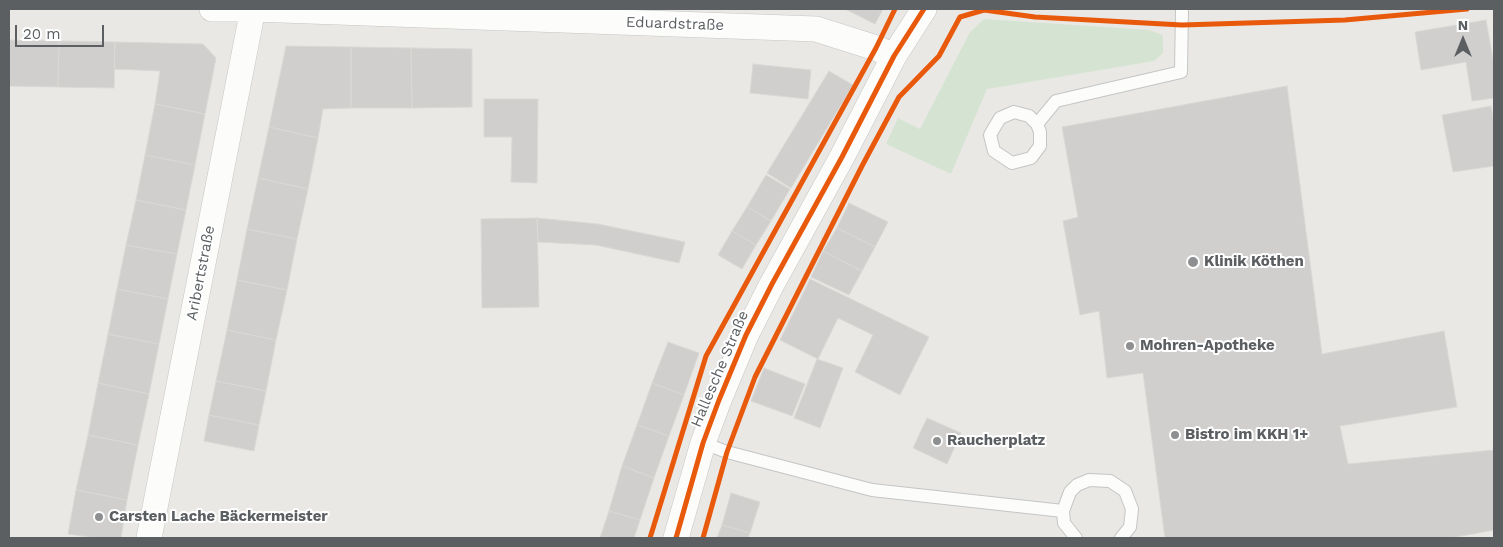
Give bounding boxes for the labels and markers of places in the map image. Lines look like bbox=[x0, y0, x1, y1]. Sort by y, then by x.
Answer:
place label: Klinik Köthen bbox=[1204, 253, 1304, 271]
marker: Klinik Köthen bbox=[1186, 255, 1200, 269]
place label: Mohren-Apotheke bbox=[1140, 337, 1275, 355]
marker: Mohren-Apotheke bbox=[1124, 340, 1136, 352]
place label: Bistro im KKH 1+ bbox=[1185, 426, 1308, 444]
marker: Bistro im KKH 1+ bbox=[1169, 429, 1181, 441]
place label: Raucherplatz bbox=[947, 432, 1045, 450]
marker: Raucherplatz bbox=[931, 435, 943, 447]
place label: Carsten Lache Bäckermeister bbox=[109, 508, 328, 526]
marker: Carsten Lache Bäckermeister bbox=[93, 511, 105, 523]

